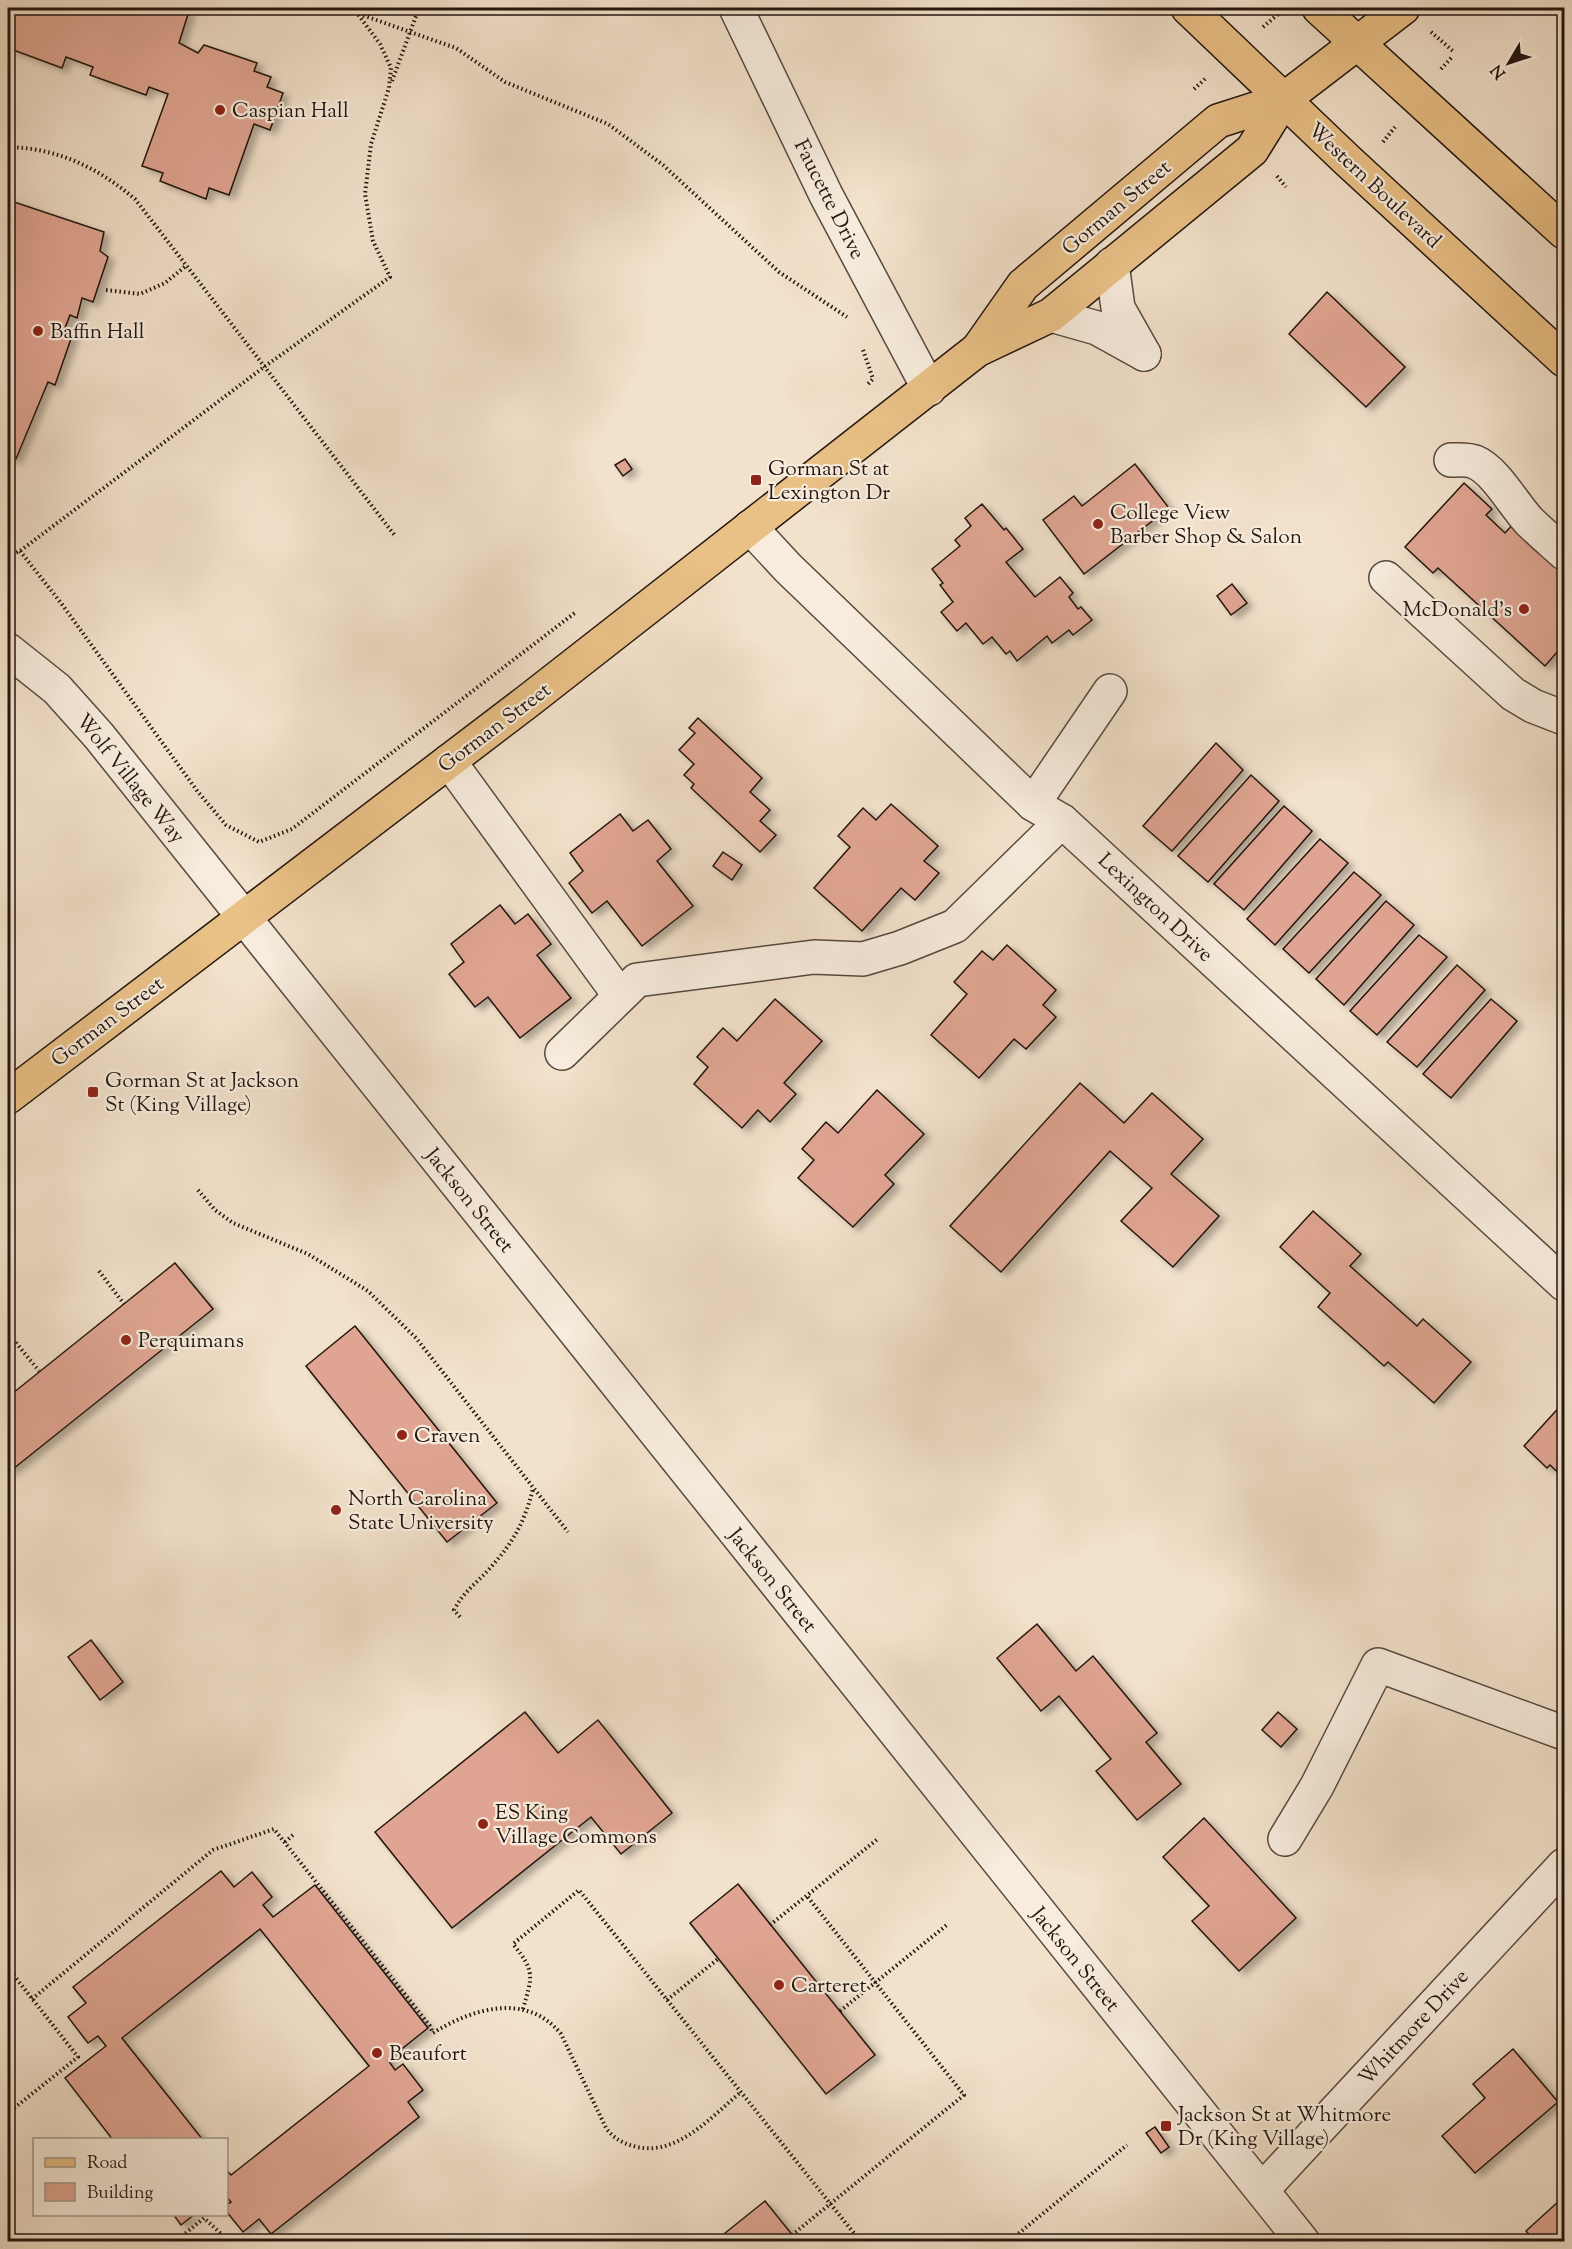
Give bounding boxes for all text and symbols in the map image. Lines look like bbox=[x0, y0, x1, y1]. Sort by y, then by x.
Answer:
north arrow bbox=[1479, 33, 1539, 93]
text: N bbox=[1486, 58, 1512, 83]
place label: Caspian Hall bbox=[232, 97, 349, 127]
marker: Caspian Hall bbox=[213, 103, 227, 117]
street label: Western Boulevard bbox=[1300, 116, 1447, 257]
street label: Faucette Drive bbox=[785, 135, 871, 265]
street label: Gorman Street bbox=[1056, 154, 1179, 263]
place label: Baffin Hall bbox=[50, 318, 145, 348]
marker: Baffin Hall bbox=[31, 324, 45, 338]
place label: Gorman St at Lexington Dr bbox=[768, 455, 890, 509]
marker: Gorman St at Lexington Dr bbox=[749, 473, 763, 487]
place label: College View Barber Shop & Salon bbox=[1110, 499, 1302, 553]
marker: College View Barber Shop & Salon bbox=[1091, 517, 1105, 531]
place label: McDonald's bbox=[1403, 596, 1512, 626]
marker: McDonald's bbox=[1517, 602, 1531, 616]
street label: Gorman Street bbox=[432, 676, 558, 781]
street label: Wolf Village Way bbox=[68, 708, 192, 851]
street label: Lexington Drive bbox=[1090, 847, 1219, 970]
street label: Gorman Street bbox=[45, 970, 171, 1075]
place label: Gorman St at Jackson St (King Village) bbox=[105, 1067, 299, 1121]
marker: Gorman St at Jackson St (King Village) bbox=[86, 1085, 100, 1099]
street label: Jackson Street bbox=[416, 1142, 520, 1260]
place label: Perquimans bbox=[138, 1327, 244, 1357]
marker: Perquimans bbox=[119, 1333, 133, 1347]
place label: Craven bbox=[414, 1422, 480, 1452]
marker: Craven bbox=[395, 1428, 409, 1442]
place label: North Carolina State University bbox=[348, 1485, 494, 1539]
marker: North Carolina State University bbox=[329, 1503, 343, 1517]
street label: Jackson Street bbox=[719, 1522, 823, 1640]
place label: ES King Village Commons bbox=[495, 1799, 657, 1853]
marker: ES King Village Commons bbox=[476, 1817, 490, 1831]
street label: Jackson Street bbox=[1022, 1901, 1126, 2019]
street label: Whitmore Drive bbox=[1352, 1963, 1477, 2093]
place label: Carteret bbox=[791, 1972, 867, 2002]
marker: Carteret bbox=[772, 1978, 786, 1992]
place label: Beaufort bbox=[389, 2040, 467, 2070]
marker: Beaufort bbox=[370, 2046, 384, 2060]
place label: Jackson St at Whitmore Dr (King Village) bbox=[1177, 2101, 1391, 2155]
marker: Jackson St at Whitmore Dr (King Village) bbox=[1159, 2119, 1173, 2133]
legend bbox=[33, 2138, 228, 2216]
text: Road bbox=[87, 2151, 127, 2177]
text: Building bbox=[87, 2181, 153, 2207]

